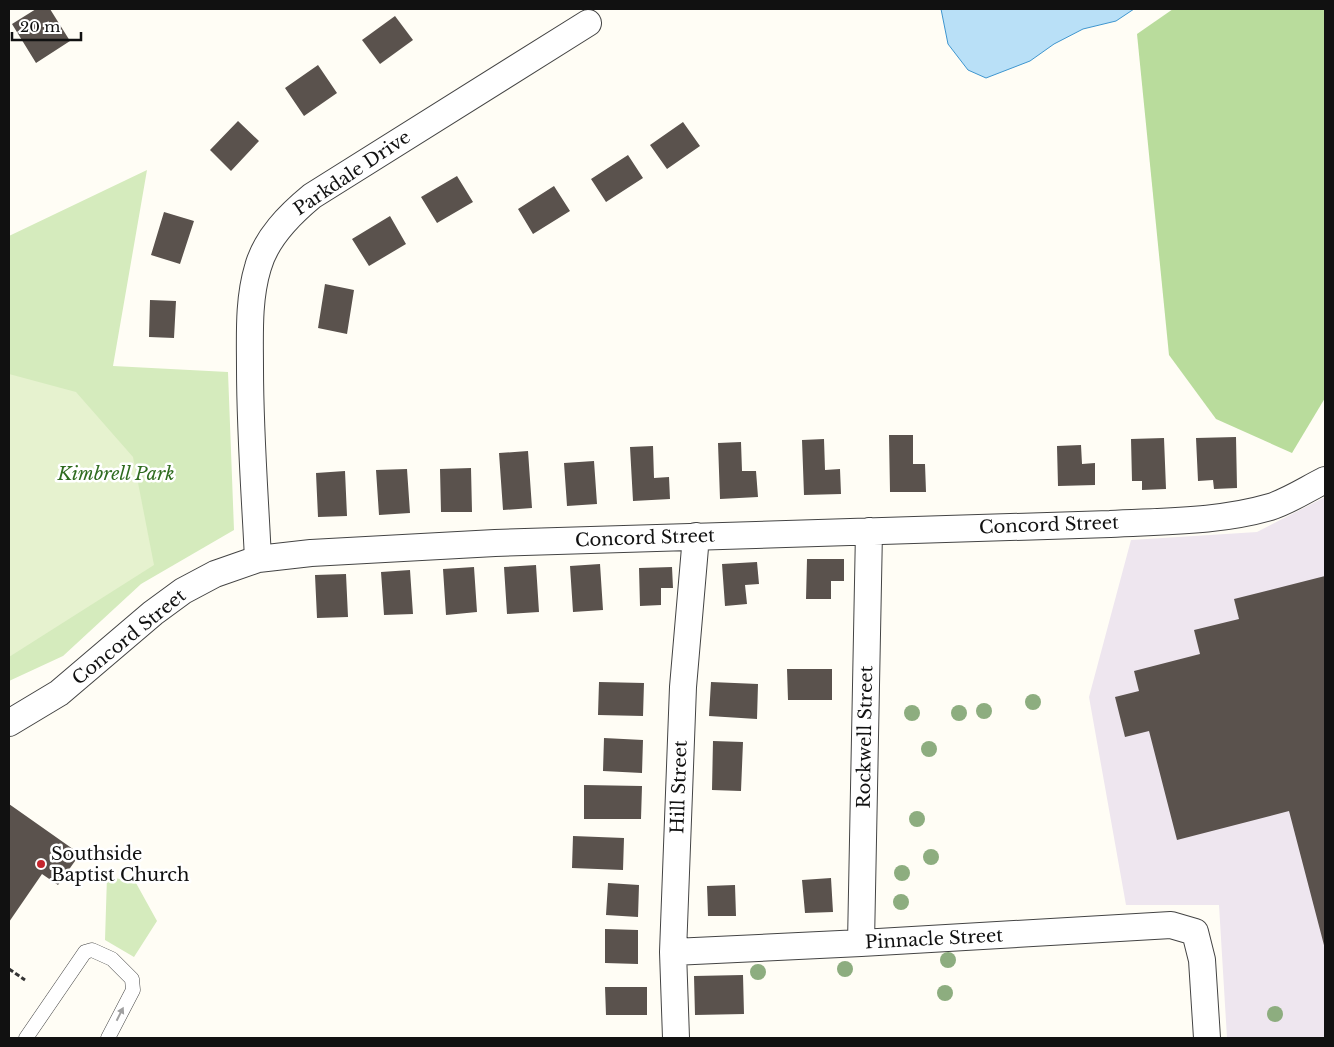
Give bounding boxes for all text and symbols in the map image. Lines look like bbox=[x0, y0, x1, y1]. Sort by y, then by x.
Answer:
scale bar bbox=[12, 10, 81, 42]
text: 20 m bbox=[20, 17, 60, 36]
street label: Parkdale Drive bbox=[289, 126, 415, 220]
park label: Kimbrell Park bbox=[57, 463, 174, 485]
street label: Concord Street bbox=[979, 512, 1119, 538]
street label: Concord Street bbox=[575, 525, 715, 551]
street label: Concord Street bbox=[68, 584, 190, 690]
street label: Rockwell Street bbox=[853, 665, 877, 809]
street label: Hill Street bbox=[666, 740, 692, 834]
place label: Southside Baptist Church bbox=[51, 843, 189, 886]
marker: Southside Baptist Church bbox=[35, 858, 47, 870]
street label: Pinnacle Street bbox=[864, 924, 1004, 954]
one-way arrow bbox=[116, 1007, 124, 1021]

